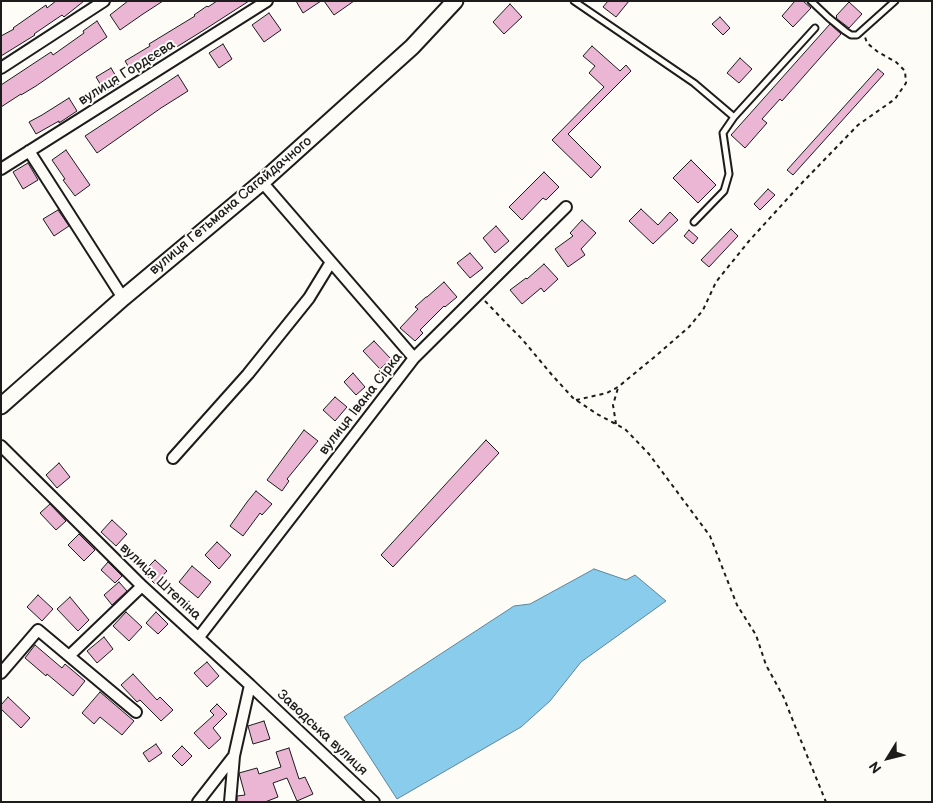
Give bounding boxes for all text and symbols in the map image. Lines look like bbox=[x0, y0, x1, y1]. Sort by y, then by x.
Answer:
street label: вулиця Гордєєва bbox=[76, 37, 178, 109]
street label: вулиця Гетьмана Сагайдачного bbox=[146, 133, 316, 279]
street label: вулиця Івана Сірка bbox=[316, 350, 406, 458]
street label: вулиця Штепіна bbox=[116, 540, 204, 624]
street label: Заводська вулиця bbox=[273, 687, 371, 779]
north arrow bbox=[863, 733, 913, 783]
text: N bbox=[865, 758, 885, 776]

